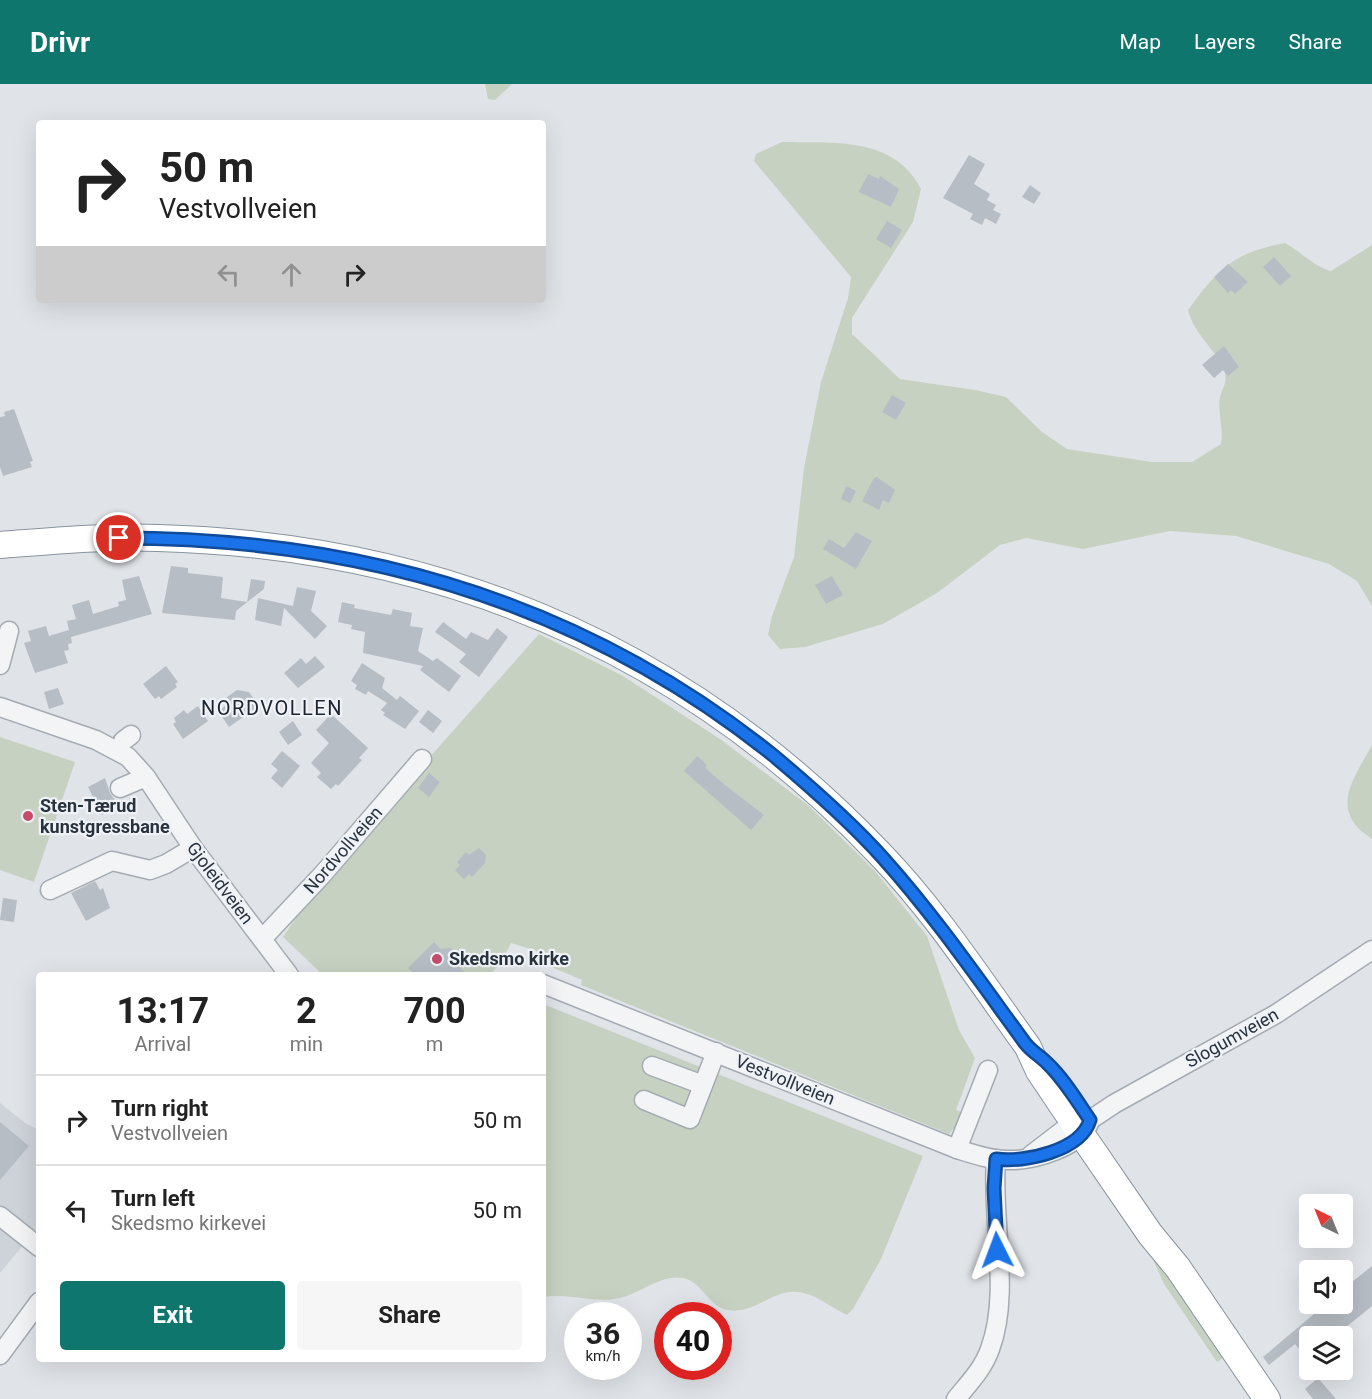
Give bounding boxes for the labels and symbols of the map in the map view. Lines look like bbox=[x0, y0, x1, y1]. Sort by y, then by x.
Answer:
pin bbox=[93, 512, 144, 563]
district label: NORDVOLLEN bbox=[201, 696, 343, 720]
place label: Sten-Tærud kunstgressbane bbox=[40, 795, 170, 837]
street label: Nordvollveien bbox=[299, 802, 386, 898]
marker: Sten-Tærud kunstgressbane bbox=[21, 809, 35, 823]
street label: Gjoleidveien bbox=[183, 838, 258, 928]
place label: Skedsmo kirke bbox=[449, 948, 569, 969]
marker: Skedsmo kirke bbox=[430, 952, 444, 966]
street label: Slogumveien bbox=[1182, 1003, 1282, 1072]
street label: Vestvollveien bbox=[732, 1050, 838, 1109]
north arrow bbox=[1299, 1194, 1353, 1248]
position arrow bbox=[965, 1218, 1029, 1282]
speed limit sign: 40 bbox=[654, 1302, 732, 1380]

